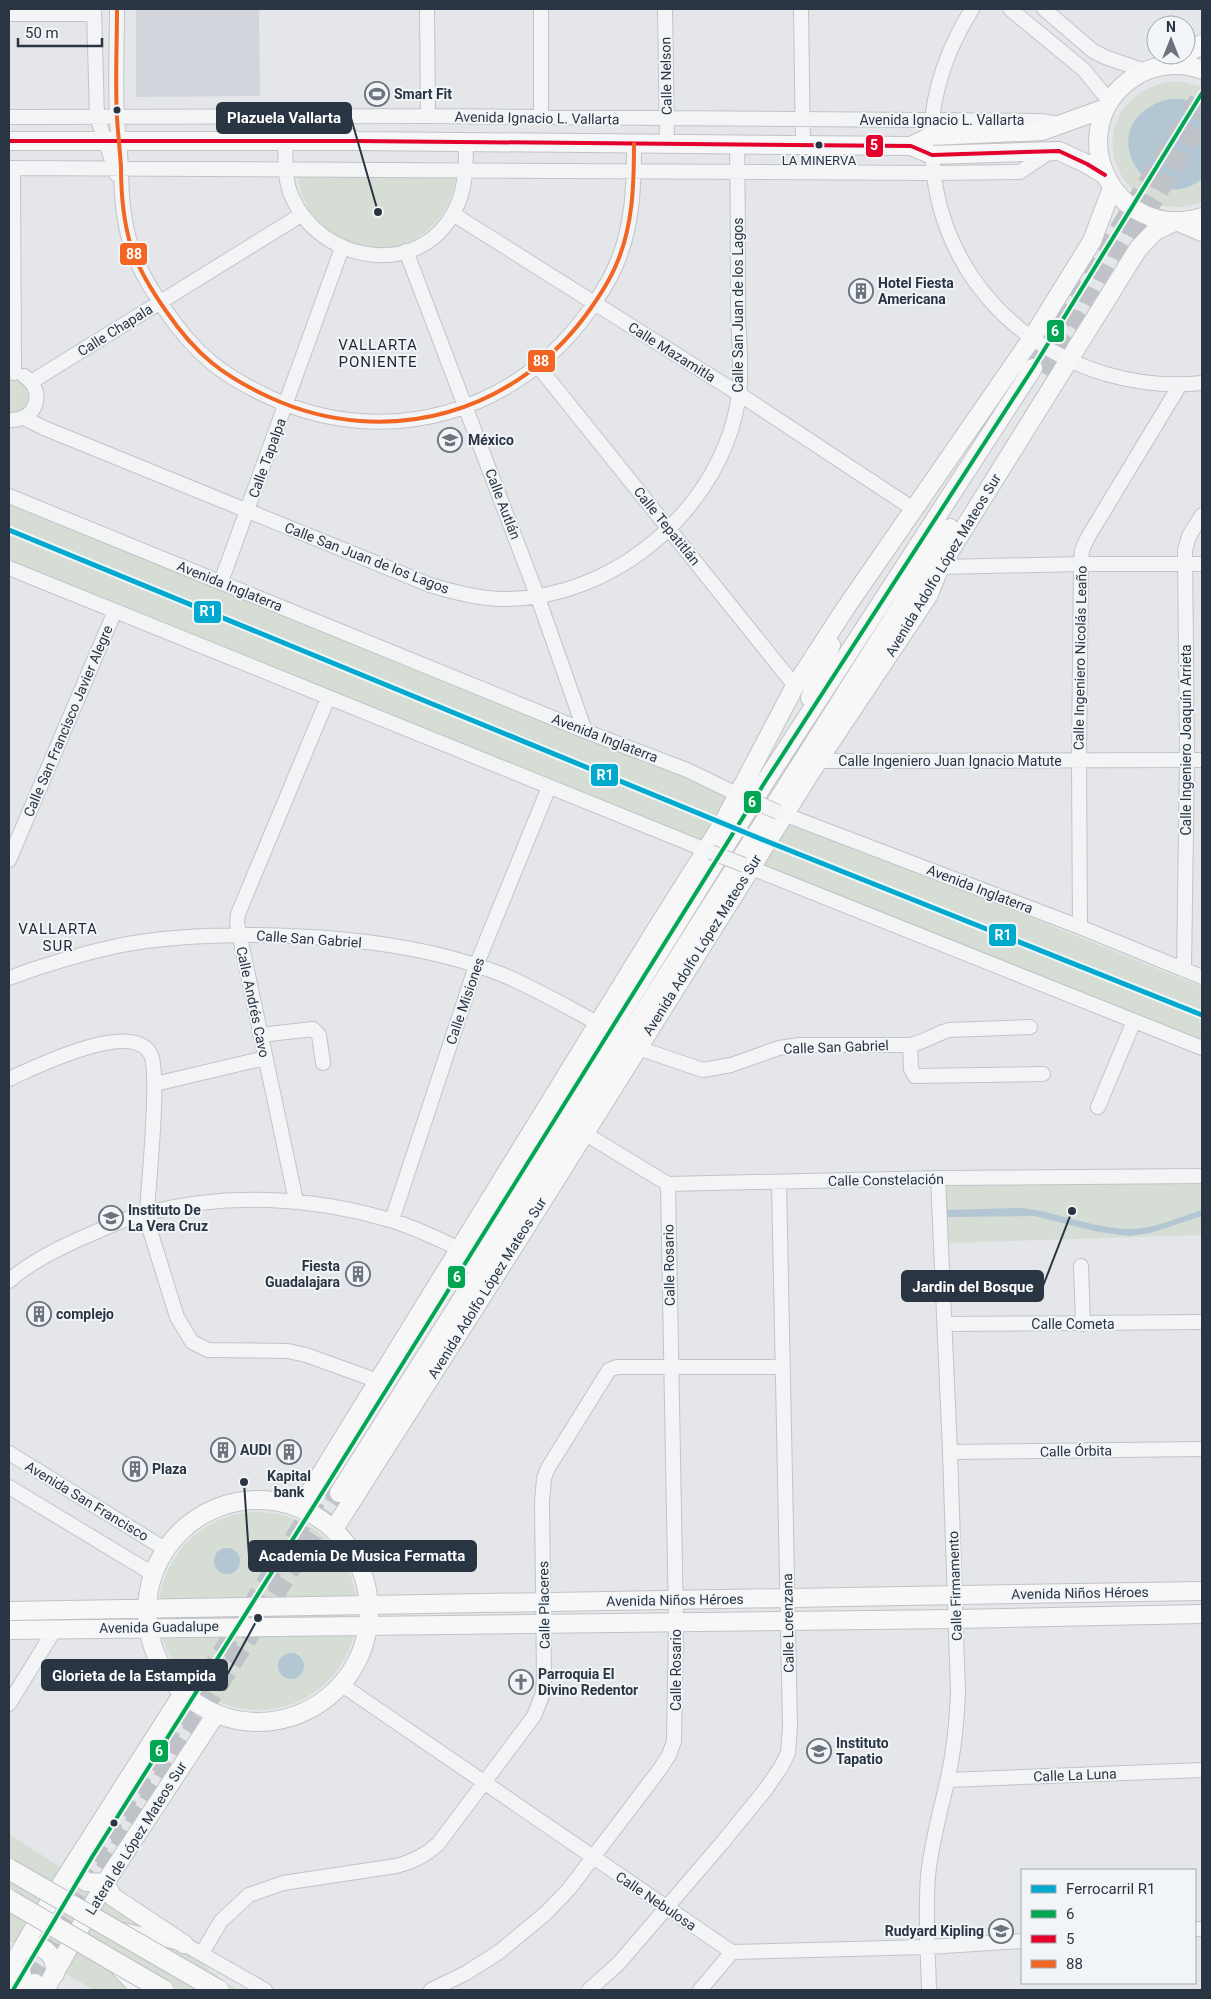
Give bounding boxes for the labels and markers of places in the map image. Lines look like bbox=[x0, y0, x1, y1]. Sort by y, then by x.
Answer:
sports icon: Smart Fit bbox=[364, 81, 390, 107]
place label: Smart Fit bbox=[394, 86, 452, 102]
callout: Plazuela Vallarta bbox=[217, 103, 351, 133]
unlabelled marker bbox=[112, 105, 122, 115]
marker: LA MINERVA bbox=[814, 140, 824, 150]
place label: LA MINERVA bbox=[782, 153, 857, 168]
place label: Hotel Fiesta Americana bbox=[878, 275, 954, 307]
building icon: Hotel Fiesta Americana bbox=[848, 278, 874, 304]
school or university icon: México bbox=[437, 427, 463, 453]
place label: México bbox=[468, 432, 514, 448]
place label: Instituto De La Vera Cruz bbox=[128, 1202, 208, 1234]
school or university icon: Instituto De La Vera Cruz bbox=[98, 1205, 124, 1231]
place label: Fiesta Guadalajara bbox=[265, 1258, 341, 1290]
building icon: Fiesta Guadalajara bbox=[345, 1261, 371, 1287]
callout: Jardin del Bosque bbox=[902, 1271, 1043, 1301]
building icon: complejo bbox=[26, 1301, 52, 1327]
place label: complejo bbox=[56, 1306, 114, 1322]
building icon: AUDI bbox=[210, 1437, 236, 1463]
building icon: Kapital bank bbox=[276, 1439, 302, 1465]
place label: AUDI bbox=[240, 1442, 272, 1458]
building icon: Plaza bbox=[122, 1456, 148, 1482]
place label: Plaza bbox=[152, 1461, 187, 1477]
place label: Kapital bank bbox=[267, 1468, 311, 1500]
callout: Academia De Musica Fermatta bbox=[249, 1541, 476, 1571]
callout: Glorieta de la Estampida bbox=[42, 1660, 227, 1690]
place label: Parroquia El Divino Redentor bbox=[538, 1666, 638, 1698]
church icon: Parroquia El Divino Redentor bbox=[508, 1669, 534, 1695]
place label: Instituto Tapatio bbox=[836, 1735, 889, 1767]
school or university icon: Instituto Tapatio bbox=[806, 1738, 832, 1764]
unlabelled marker bbox=[109, 1818, 119, 1828]
school or university icon: Rudyard Kipling bbox=[988, 1918, 1014, 1944]
place label: Rudyard Kipling bbox=[885, 1923, 984, 1939]

